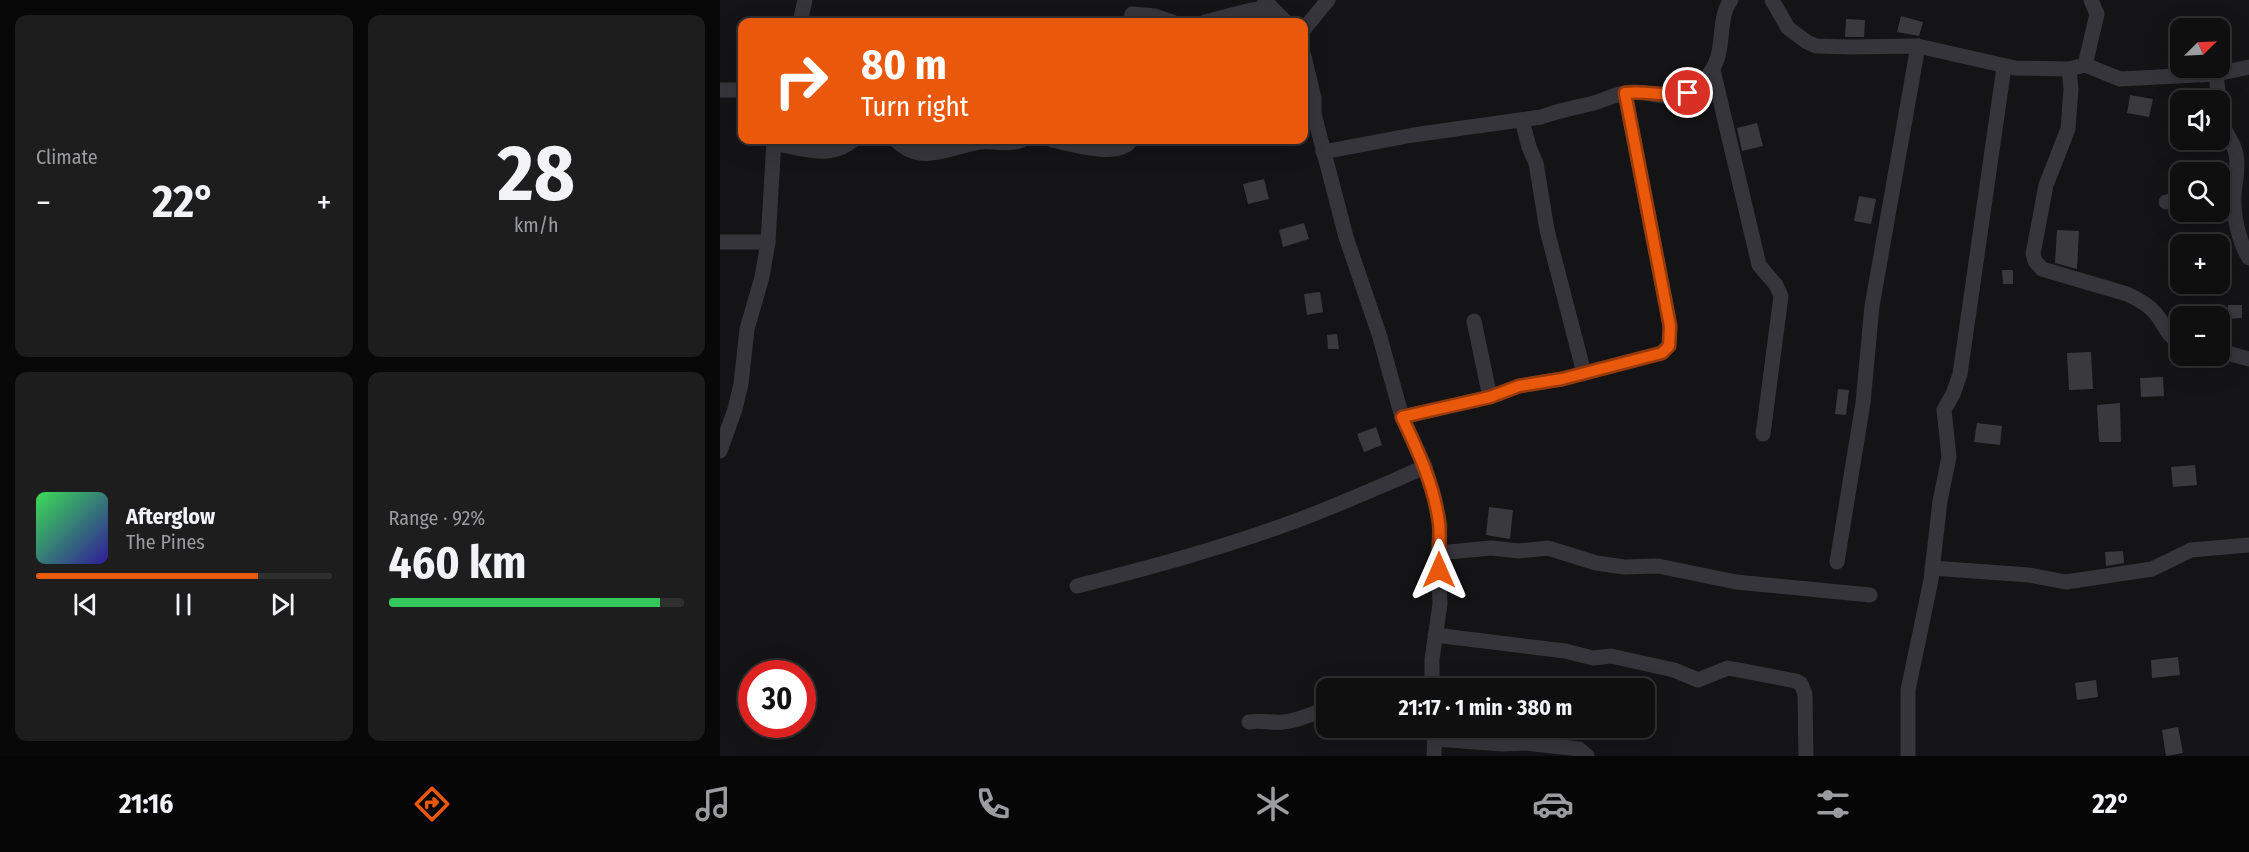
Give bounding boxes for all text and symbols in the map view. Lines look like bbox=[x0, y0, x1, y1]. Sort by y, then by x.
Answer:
north arrow bbox=[2170, 18, 2230, 78]
map controls bbox=[2170, 18, 2230, 366]
text: 80 m bbox=[861, 40, 947, 90]
icon: right bbox=[762, 42, 840, 120]
pin bbox=[1662, 67, 1713, 118]
icon: arrive bbox=[1671, 76, 1704, 109]
button: sound bbox=[2170, 90, 2230, 150]
text: Turn right bbox=[861, 91, 969, 123]
text: 28 bbox=[498, 127, 575, 221]
text: Climate bbox=[36, 145, 98, 169]
button: search bbox=[2170, 162, 2230, 222]
text: 22° bbox=[152, 175, 215, 229]
text: − bbox=[36, 183, 51, 223]
text: + bbox=[316, 183, 332, 223]
text: km/h bbox=[514, 213, 559, 237]
button: + bbox=[2170, 234, 2230, 294]
button: − bbox=[2170, 306, 2230, 366]
text: Afterglow bbox=[126, 503, 215, 530]
text: Range · 92% bbox=[389, 506, 485, 530]
text: The Pines bbox=[126, 530, 205, 554]
text: 460 km bbox=[389, 536, 526, 590]
position arrow bbox=[1407, 538, 1471, 602]
icon: previous bbox=[69, 588, 102, 621]
icon: pause bbox=[167, 588, 200, 621]
icon: next bbox=[266, 588, 299, 621]
speed limit sign: 30 bbox=[738, 660, 816, 738]
text: 21:17 · 1 min · 380 m bbox=[1399, 694, 1572, 721]
icon: directions bbox=[411, 783, 453, 825]
icon: music bbox=[692, 783, 734, 825]
icon: phone bbox=[972, 783, 1014, 825]
icon: climate bbox=[1252, 783, 1294, 825]
icon: car bbox=[1532, 783, 1574, 825]
icon: filters bbox=[1812, 783, 1854, 825]
text: 21:16 bbox=[119, 788, 173, 820]
text: 22° bbox=[2092, 788, 2130, 820]

